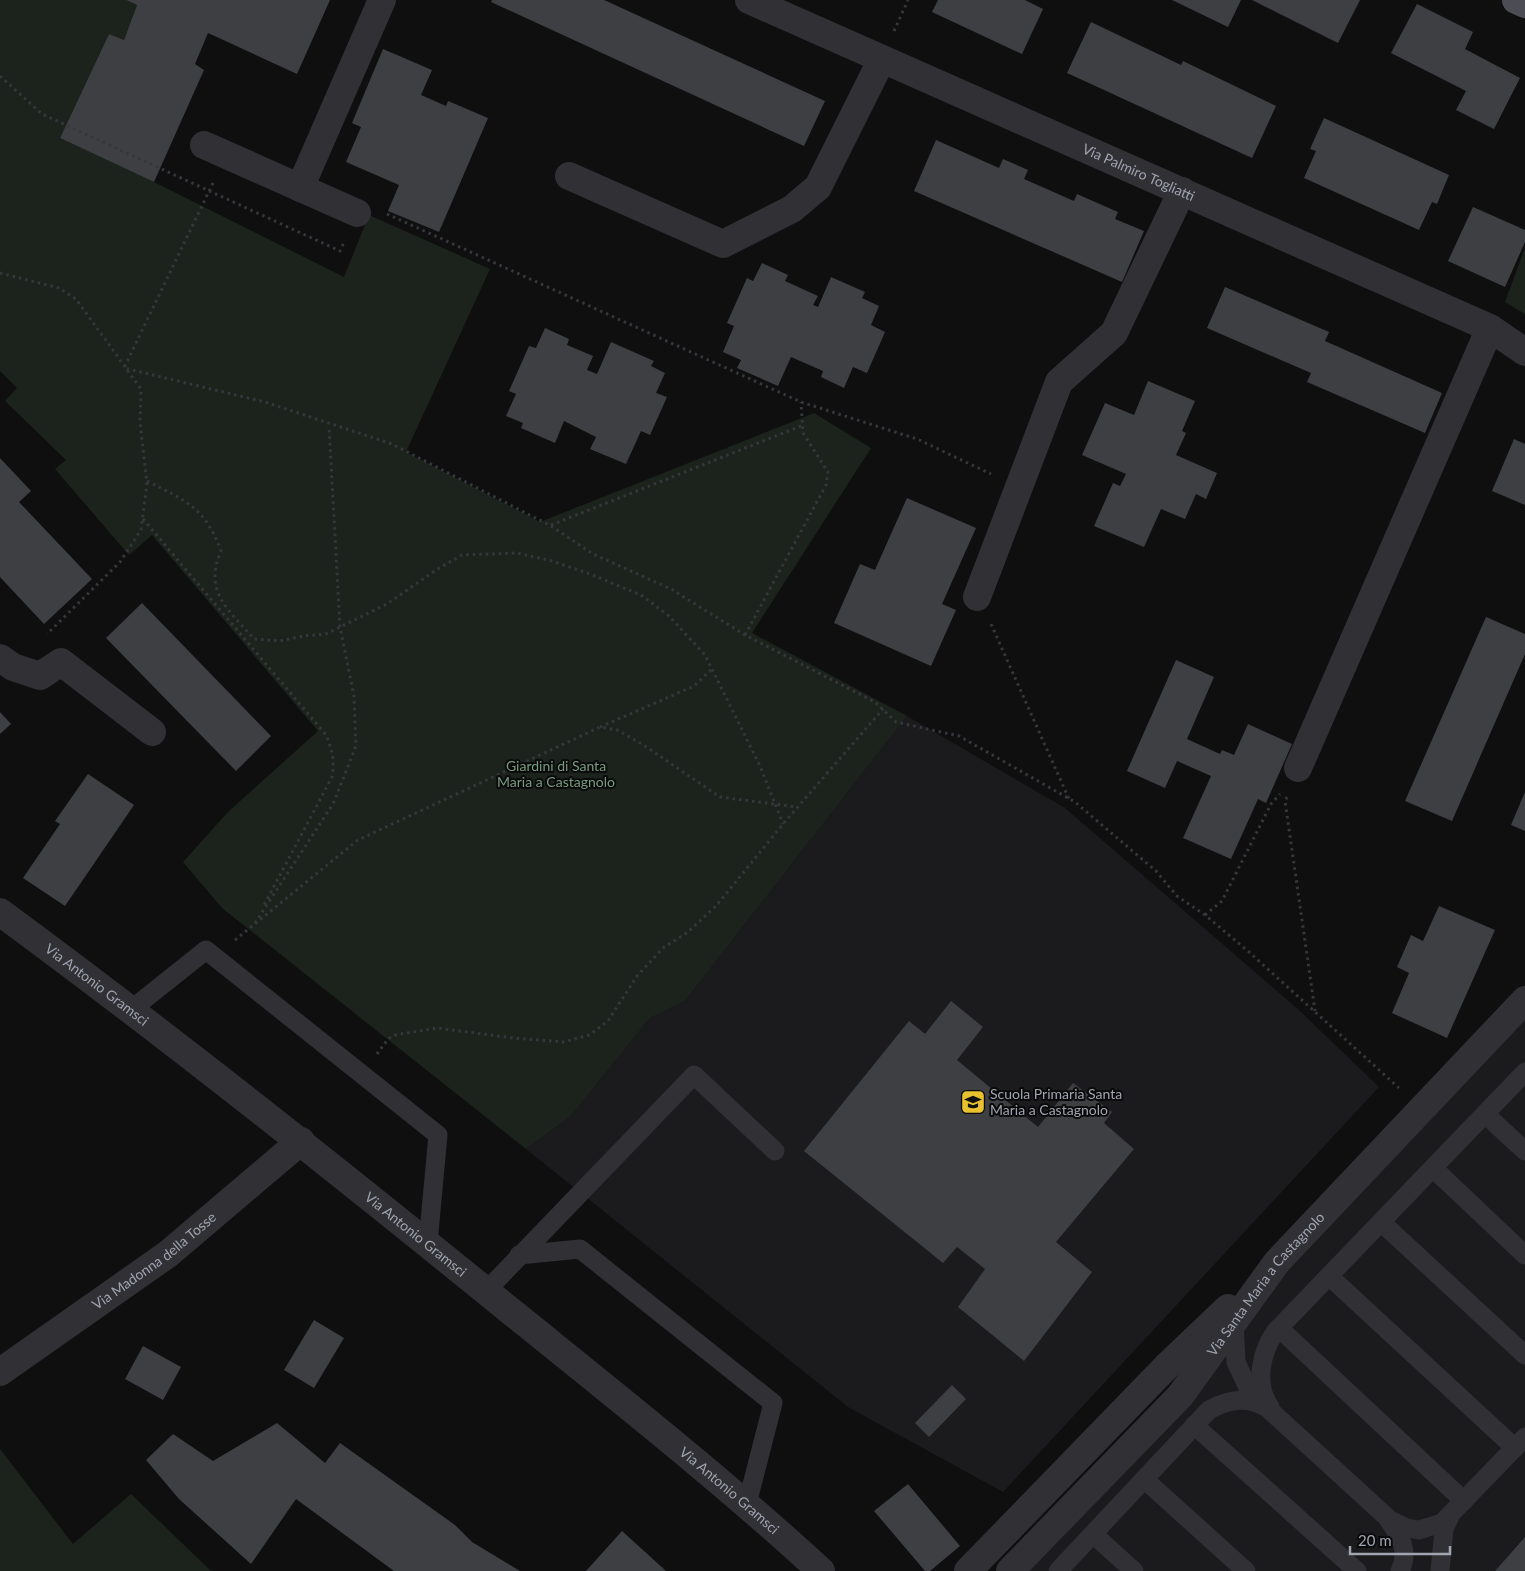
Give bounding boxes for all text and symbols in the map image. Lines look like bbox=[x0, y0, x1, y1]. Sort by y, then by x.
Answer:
street label: Via Palmiro Togliatti bbox=[1080, 140, 1198, 204]
park label: Giardini di Santa Maria a Castagnolo bbox=[497, 757, 615, 790]
street label: Via Antonio Gramsci bbox=[42, 940, 152, 1029]
place label: Scuola Primaria Santa Maria a Castagnolo bbox=[990, 1085, 1122, 1118]
school or university icon: Scuola Primaria Santa Maria a Castagnolo bbox=[960, 1089, 986, 1115]
street label: Via Antonio Gramsci bbox=[362, 1188, 470, 1280]
street label: Via Madonna della Tosse bbox=[88, 1208, 219, 1313]
street label: Via Santa Maria a Castagnolo bbox=[1203, 1208, 1328, 1359]
street label: Via Antonio Gramsci bbox=[676, 1443, 783, 1537]
scale bar bbox=[1350, 1524, 1450, 1556]
text: 20 m bbox=[1358, 1531, 1392, 1549]

